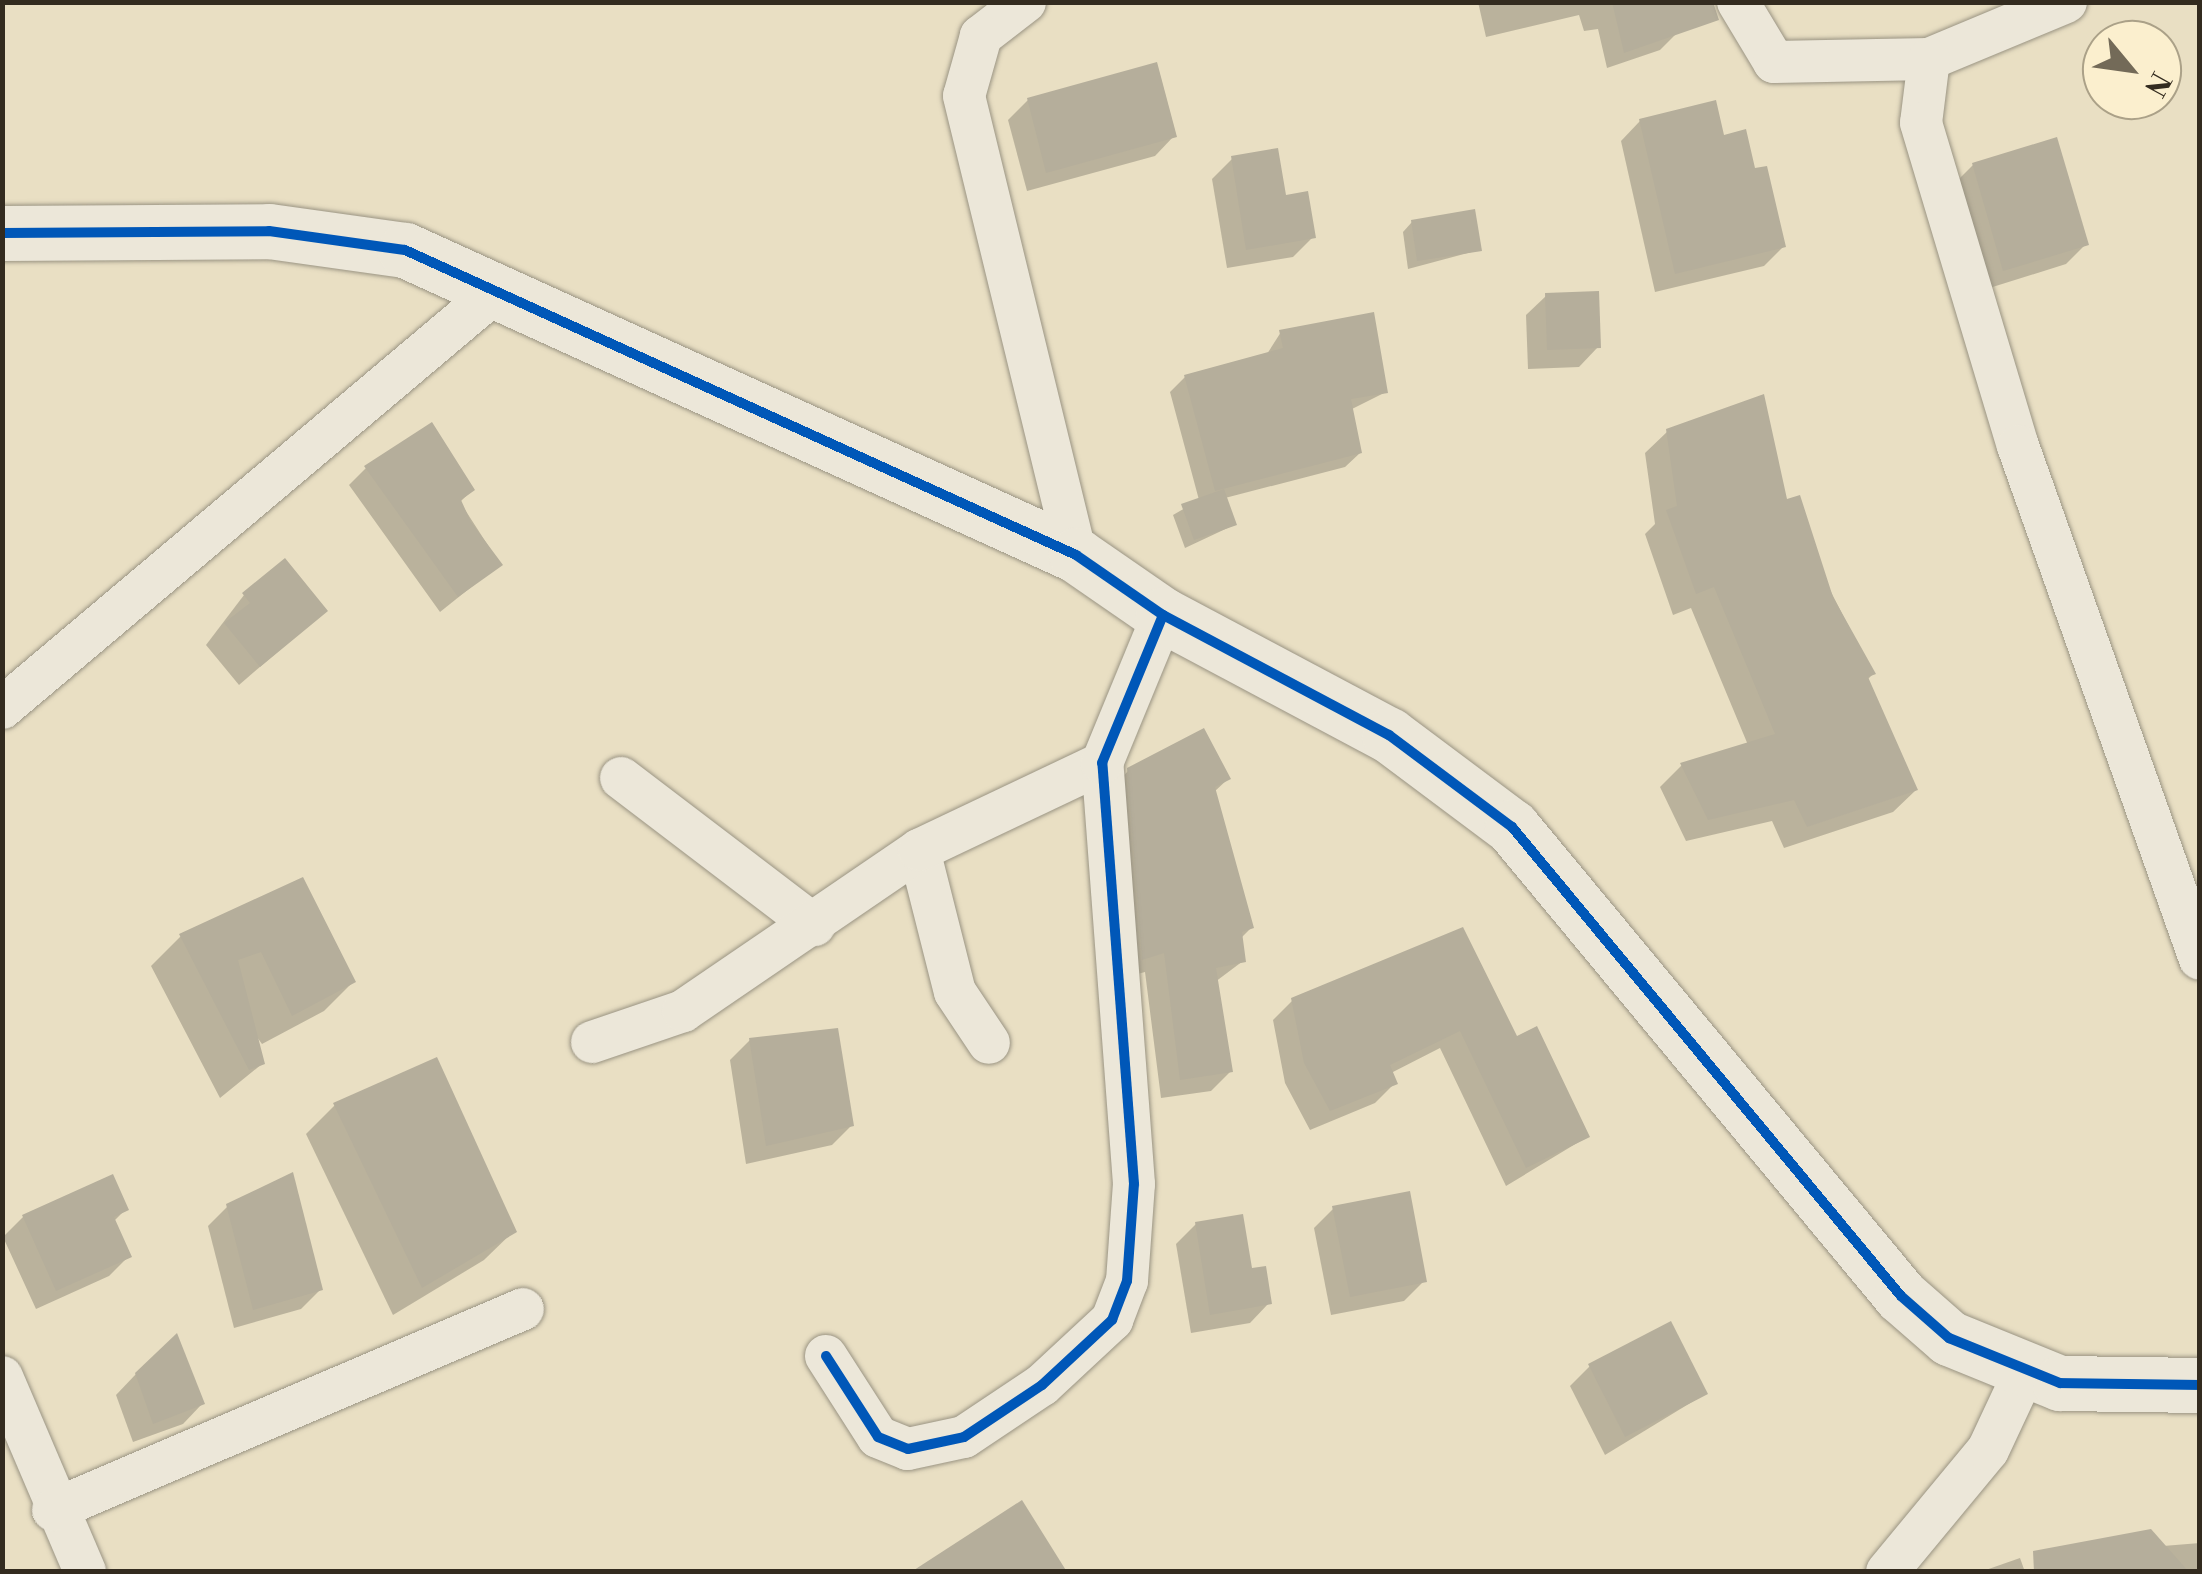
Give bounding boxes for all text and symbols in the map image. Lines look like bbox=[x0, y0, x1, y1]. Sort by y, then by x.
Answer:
north arrow bbox=[2082, 20, 2182, 120]
text: N bbox=[2136, 66, 2178, 102]

